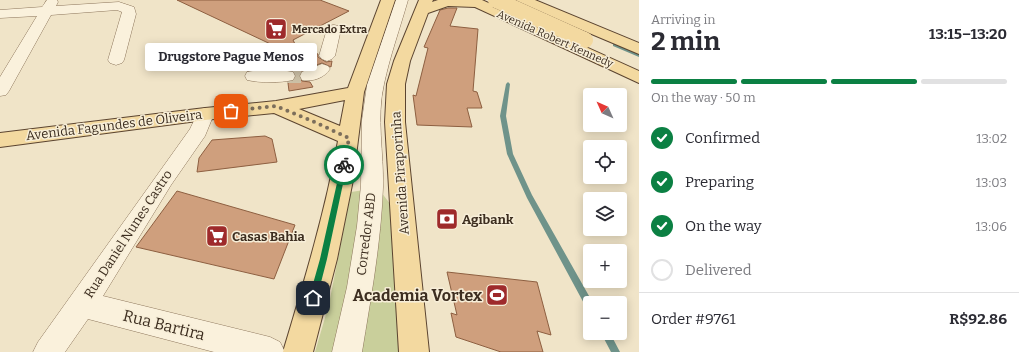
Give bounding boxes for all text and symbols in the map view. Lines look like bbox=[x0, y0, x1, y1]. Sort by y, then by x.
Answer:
street label: Avenida Robert Kennedy bbox=[495, 7, 615, 71]
text: Arriving in bbox=[651, 12, 716, 27]
supermarket icon: Mercado Extra bbox=[263, 16, 289, 42]
place label: Mercado Extra bbox=[292, 23, 368, 36]
text: 13:15–13:20 bbox=[929, 25, 1007, 43]
text: 2 min bbox=[651, 26, 720, 57]
callout: Drugstore Pague Menos bbox=[145, 43, 317, 71]
text: Drugstore Pague Menos bbox=[158, 49, 304, 64]
north arrow bbox=[583, 88, 627, 132]
map controls bbox=[583, 88, 627, 340]
text: On the way · 50 m bbox=[651, 90, 756, 105]
pin bbox=[214, 94, 248, 128]
icon: bag bbox=[220, 100, 242, 122]
street label: Avenida Fagundes de Oliveira bbox=[25, 107, 203, 143]
street label: Avenida Piraporinha bbox=[388, 111, 412, 235]
icon: check bbox=[651, 127, 673, 149]
text: Confirmed bbox=[685, 129, 760, 147]
text: 13:02 bbox=[976, 131, 1007, 146]
button: locate bbox=[583, 140, 627, 184]
courier bbox=[324, 145, 364, 185]
icon: bike bbox=[333, 154, 355, 176]
street label: Rua Daniel Nunes Castro bbox=[81, 167, 175, 301]
icon: check bbox=[651, 171, 673, 193]
text: Preparing bbox=[685, 173, 754, 191]
text: 13:03 bbox=[976, 175, 1007, 190]
street label: Corredor ABD bbox=[353, 192, 379, 276]
button: layers bbox=[583, 192, 627, 236]
bank icon: Agibank bbox=[434, 206, 460, 232]
place label: Agibank bbox=[462, 212, 514, 227]
icon: check bbox=[651, 215, 673, 237]
text: On the way bbox=[685, 217, 762, 235]
text: 13:06 bbox=[976, 219, 1007, 234]
supermarket icon: Casas Bahia bbox=[204, 223, 230, 249]
place label: Casas Bahia bbox=[232, 229, 306, 244]
button: + bbox=[583, 244, 627, 288]
text: Delivered bbox=[685, 261, 752, 279]
pin bbox=[296, 281, 330, 315]
sports icon: Academia Vortex bbox=[484, 282, 510, 308]
place label: Academia Vortex bbox=[353, 286, 482, 305]
icon: home bbox=[302, 287, 324, 309]
button: − bbox=[583, 296, 627, 340]
street label: Rua Bartira bbox=[121, 306, 207, 344]
text: Order #9761 bbox=[651, 310, 736, 328]
text: R$92.86 bbox=[949, 310, 1007, 328]

